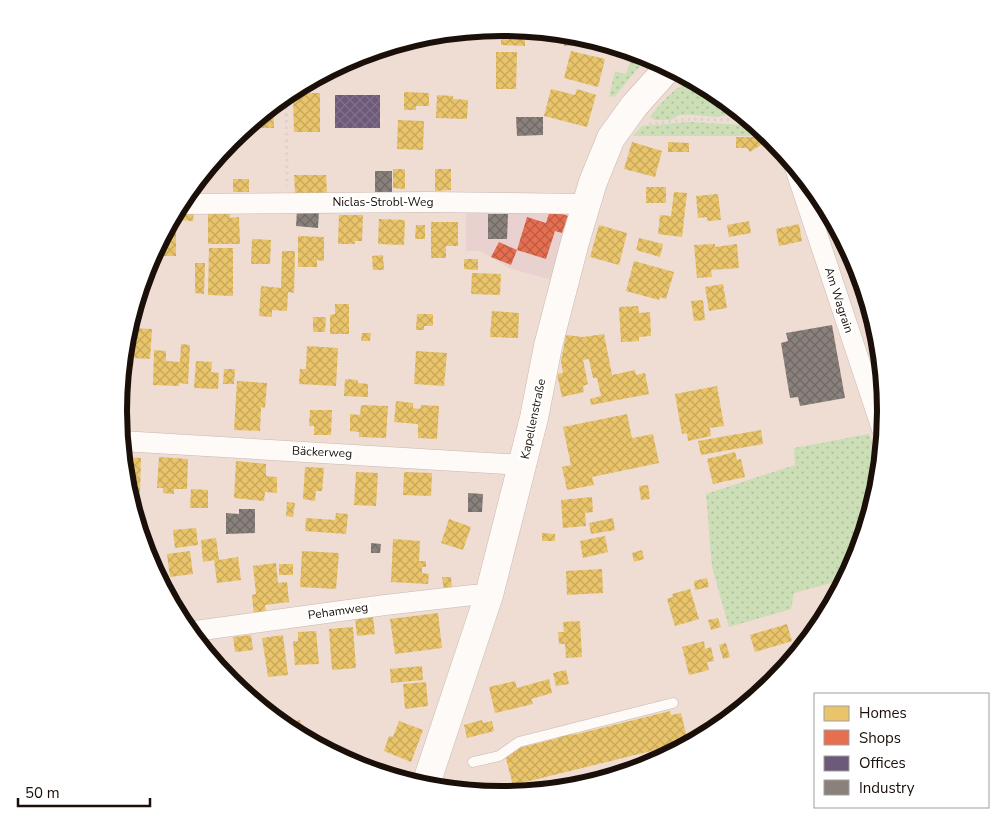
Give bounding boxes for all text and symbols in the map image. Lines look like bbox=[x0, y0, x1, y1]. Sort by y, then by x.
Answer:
street label: Niclas-Strobl-Weg bbox=[332, 194, 434, 210]
street label: Am Wagrain bbox=[821, 265, 857, 335]
street label: Kapellenstraße bbox=[517, 377, 549, 461]
street label: Bäckerweg bbox=[291, 442, 353, 462]
street label: Pehamweg bbox=[307, 599, 369, 623]
legend bbox=[814, 693, 989, 808]
text: Homes bbox=[859, 703, 907, 723]
text: Shops bbox=[859, 728, 901, 748]
text: Offices bbox=[859, 753, 906, 773]
scale bar bbox=[18, 776, 150, 808]
text: Industry bbox=[859, 778, 915, 798]
text: 50 m bbox=[25, 783, 60, 803]

